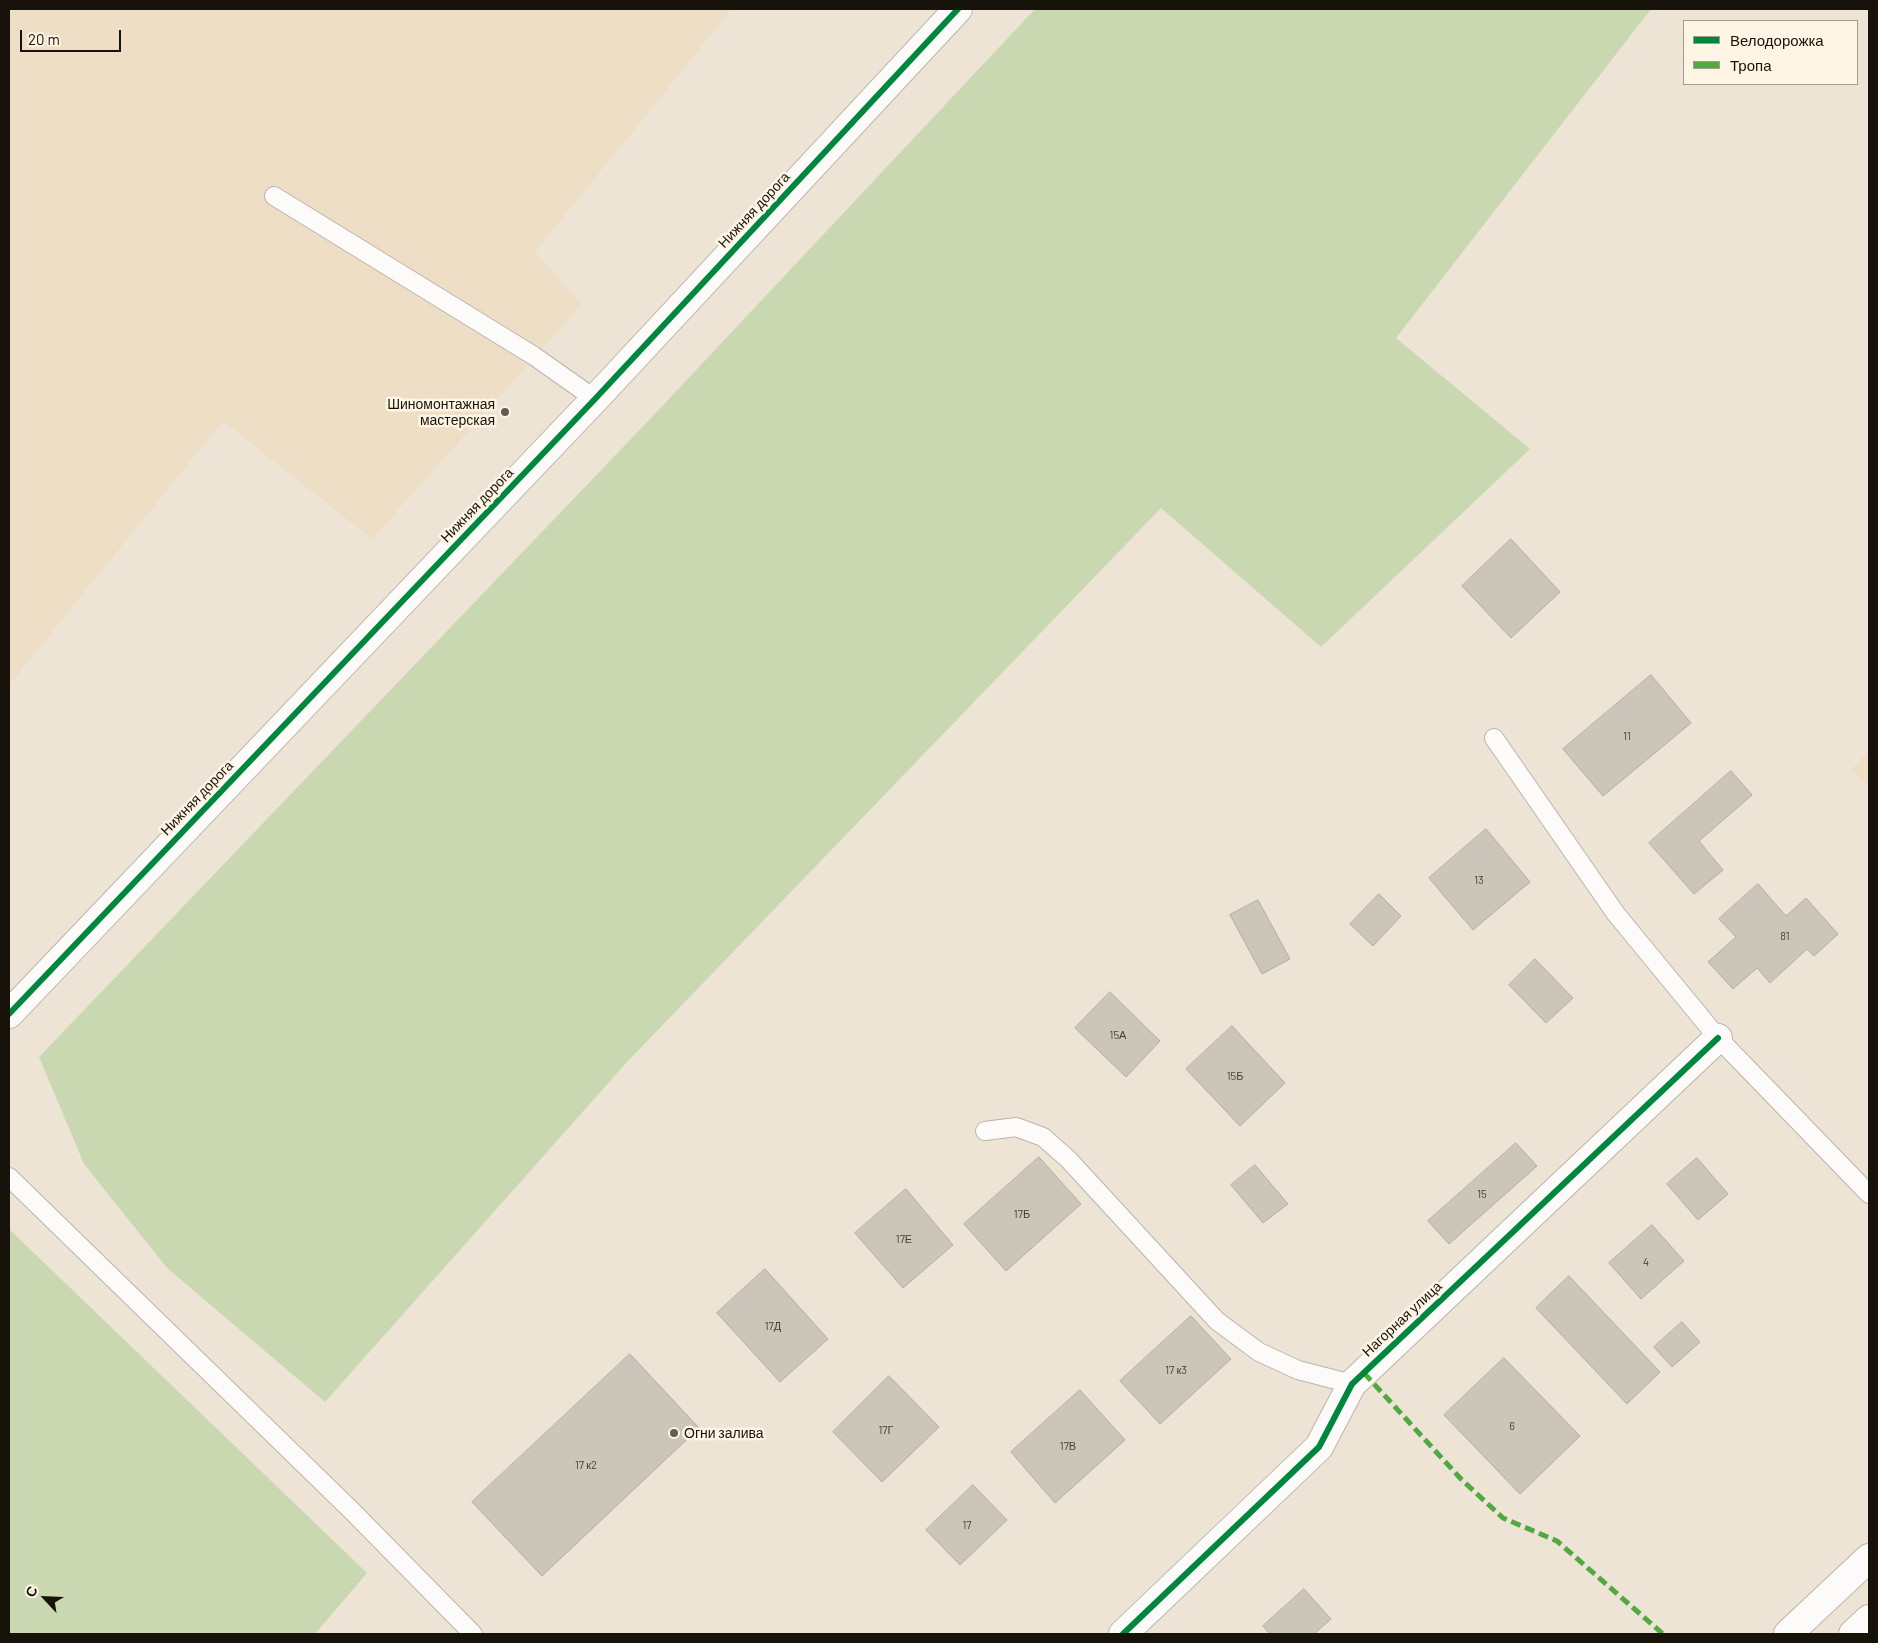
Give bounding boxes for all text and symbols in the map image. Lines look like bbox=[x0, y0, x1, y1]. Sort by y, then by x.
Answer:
scale bar bbox=[22, 20, 124, 52]
legend bbox=[1683, 20, 1858, 85]
text: 20 m bbox=[28, 30, 60, 48]
text: Велодорожка bbox=[1730, 31, 1824, 49]
text: Тропа bbox=[1730, 56, 1771, 74]
street label: Нижняя дорога bbox=[715, 169, 793, 251]
place label: Шиномонтажная мастерская bbox=[387, 396, 495, 428]
marker: Шиномонтажная мастерская bbox=[499, 406, 511, 418]
street label: Нижняя дорога bbox=[437, 464, 517, 546]
house number: 11 bbox=[1623, 729, 1631, 743]
street label: Нижняя дорога bbox=[157, 757, 237, 839]
house number: 13 bbox=[1474, 873, 1484, 887]
house number: 81 bbox=[1780, 929, 1790, 943]
house number: 15А bbox=[1110, 1028, 1126, 1042]
house number: 15Б bbox=[1227, 1069, 1243, 1083]
house number: 15 bbox=[1477, 1187, 1487, 1201]
house number: 17Б bbox=[1014, 1207, 1030, 1221]
house number: 17Е bbox=[896, 1232, 912, 1246]
house number: 4 bbox=[1643, 1255, 1649, 1269]
street label: Нагорная улица bbox=[1359, 1278, 1445, 1360]
house number: 17Д bbox=[765, 1319, 781, 1333]
house number: 17 к3 bbox=[1165, 1363, 1187, 1377]
house number: 6 bbox=[1509, 1419, 1515, 1433]
house number: 17Г bbox=[878, 1423, 894, 1437]
place label: Огни залива bbox=[684, 1425, 764, 1441]
marker: Огни залива bbox=[668, 1427, 680, 1439]
house number: 17В bbox=[1060, 1439, 1076, 1453]
house number: 17 к2 bbox=[575, 1458, 597, 1472]
house number: 17 bbox=[962, 1518, 972, 1532]
north arrow bbox=[20, 1573, 70, 1623]
text: С bbox=[21, 1583, 41, 1600]

